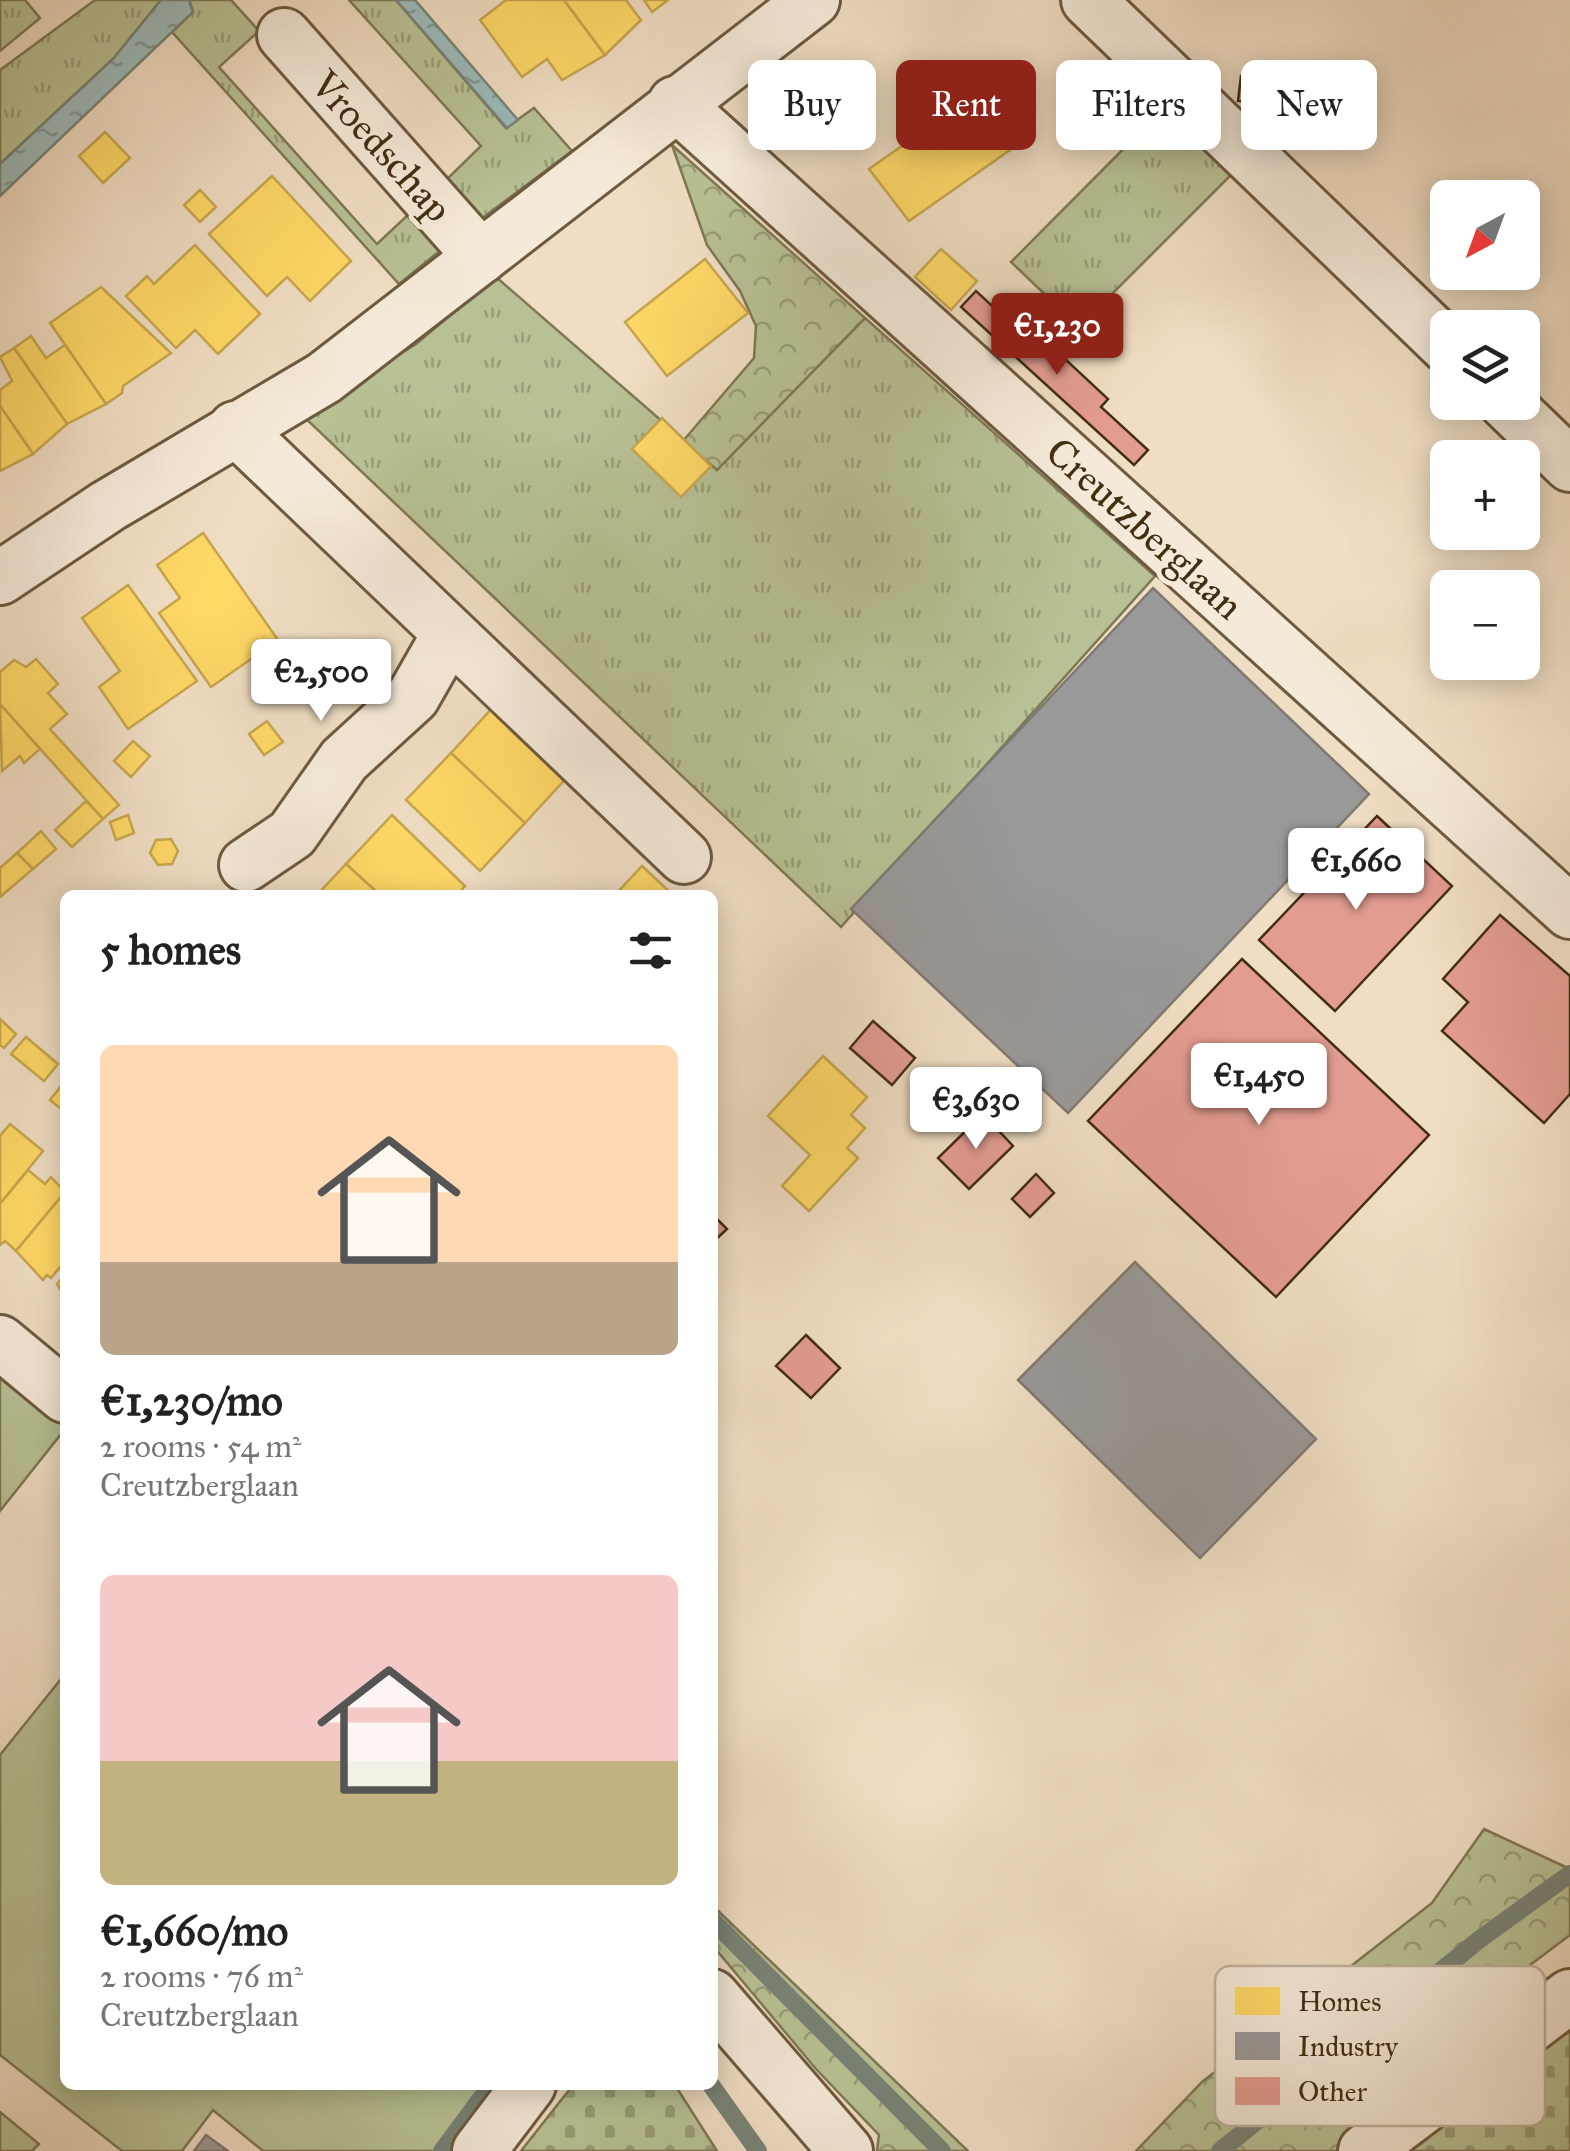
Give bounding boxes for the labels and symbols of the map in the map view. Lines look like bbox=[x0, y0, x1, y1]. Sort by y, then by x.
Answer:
street label: Vroedschap bbox=[300, 59, 463, 232]
north arrow bbox=[1430, 180, 1540, 290]
pin: €1,230 bbox=[976, 293, 1138, 378]
street label: Creutzberglaan bbox=[1036, 427, 1253, 630]
pin: €2,500 bbox=[240, 639, 402, 724]
pin: €1,660 bbox=[1275, 828, 1437, 913]
pin: €1,450 bbox=[1178, 1043, 1340, 1128]
pin: €3,630 bbox=[895, 1067, 1057, 1152]
legend bbox=[1215, 1966, 1545, 2126]
text: Homes bbox=[1298, 1984, 1381, 2019]
text: Industry bbox=[1298, 2029, 1399, 2064]
text: Other bbox=[1298, 2074, 1367, 2109]

